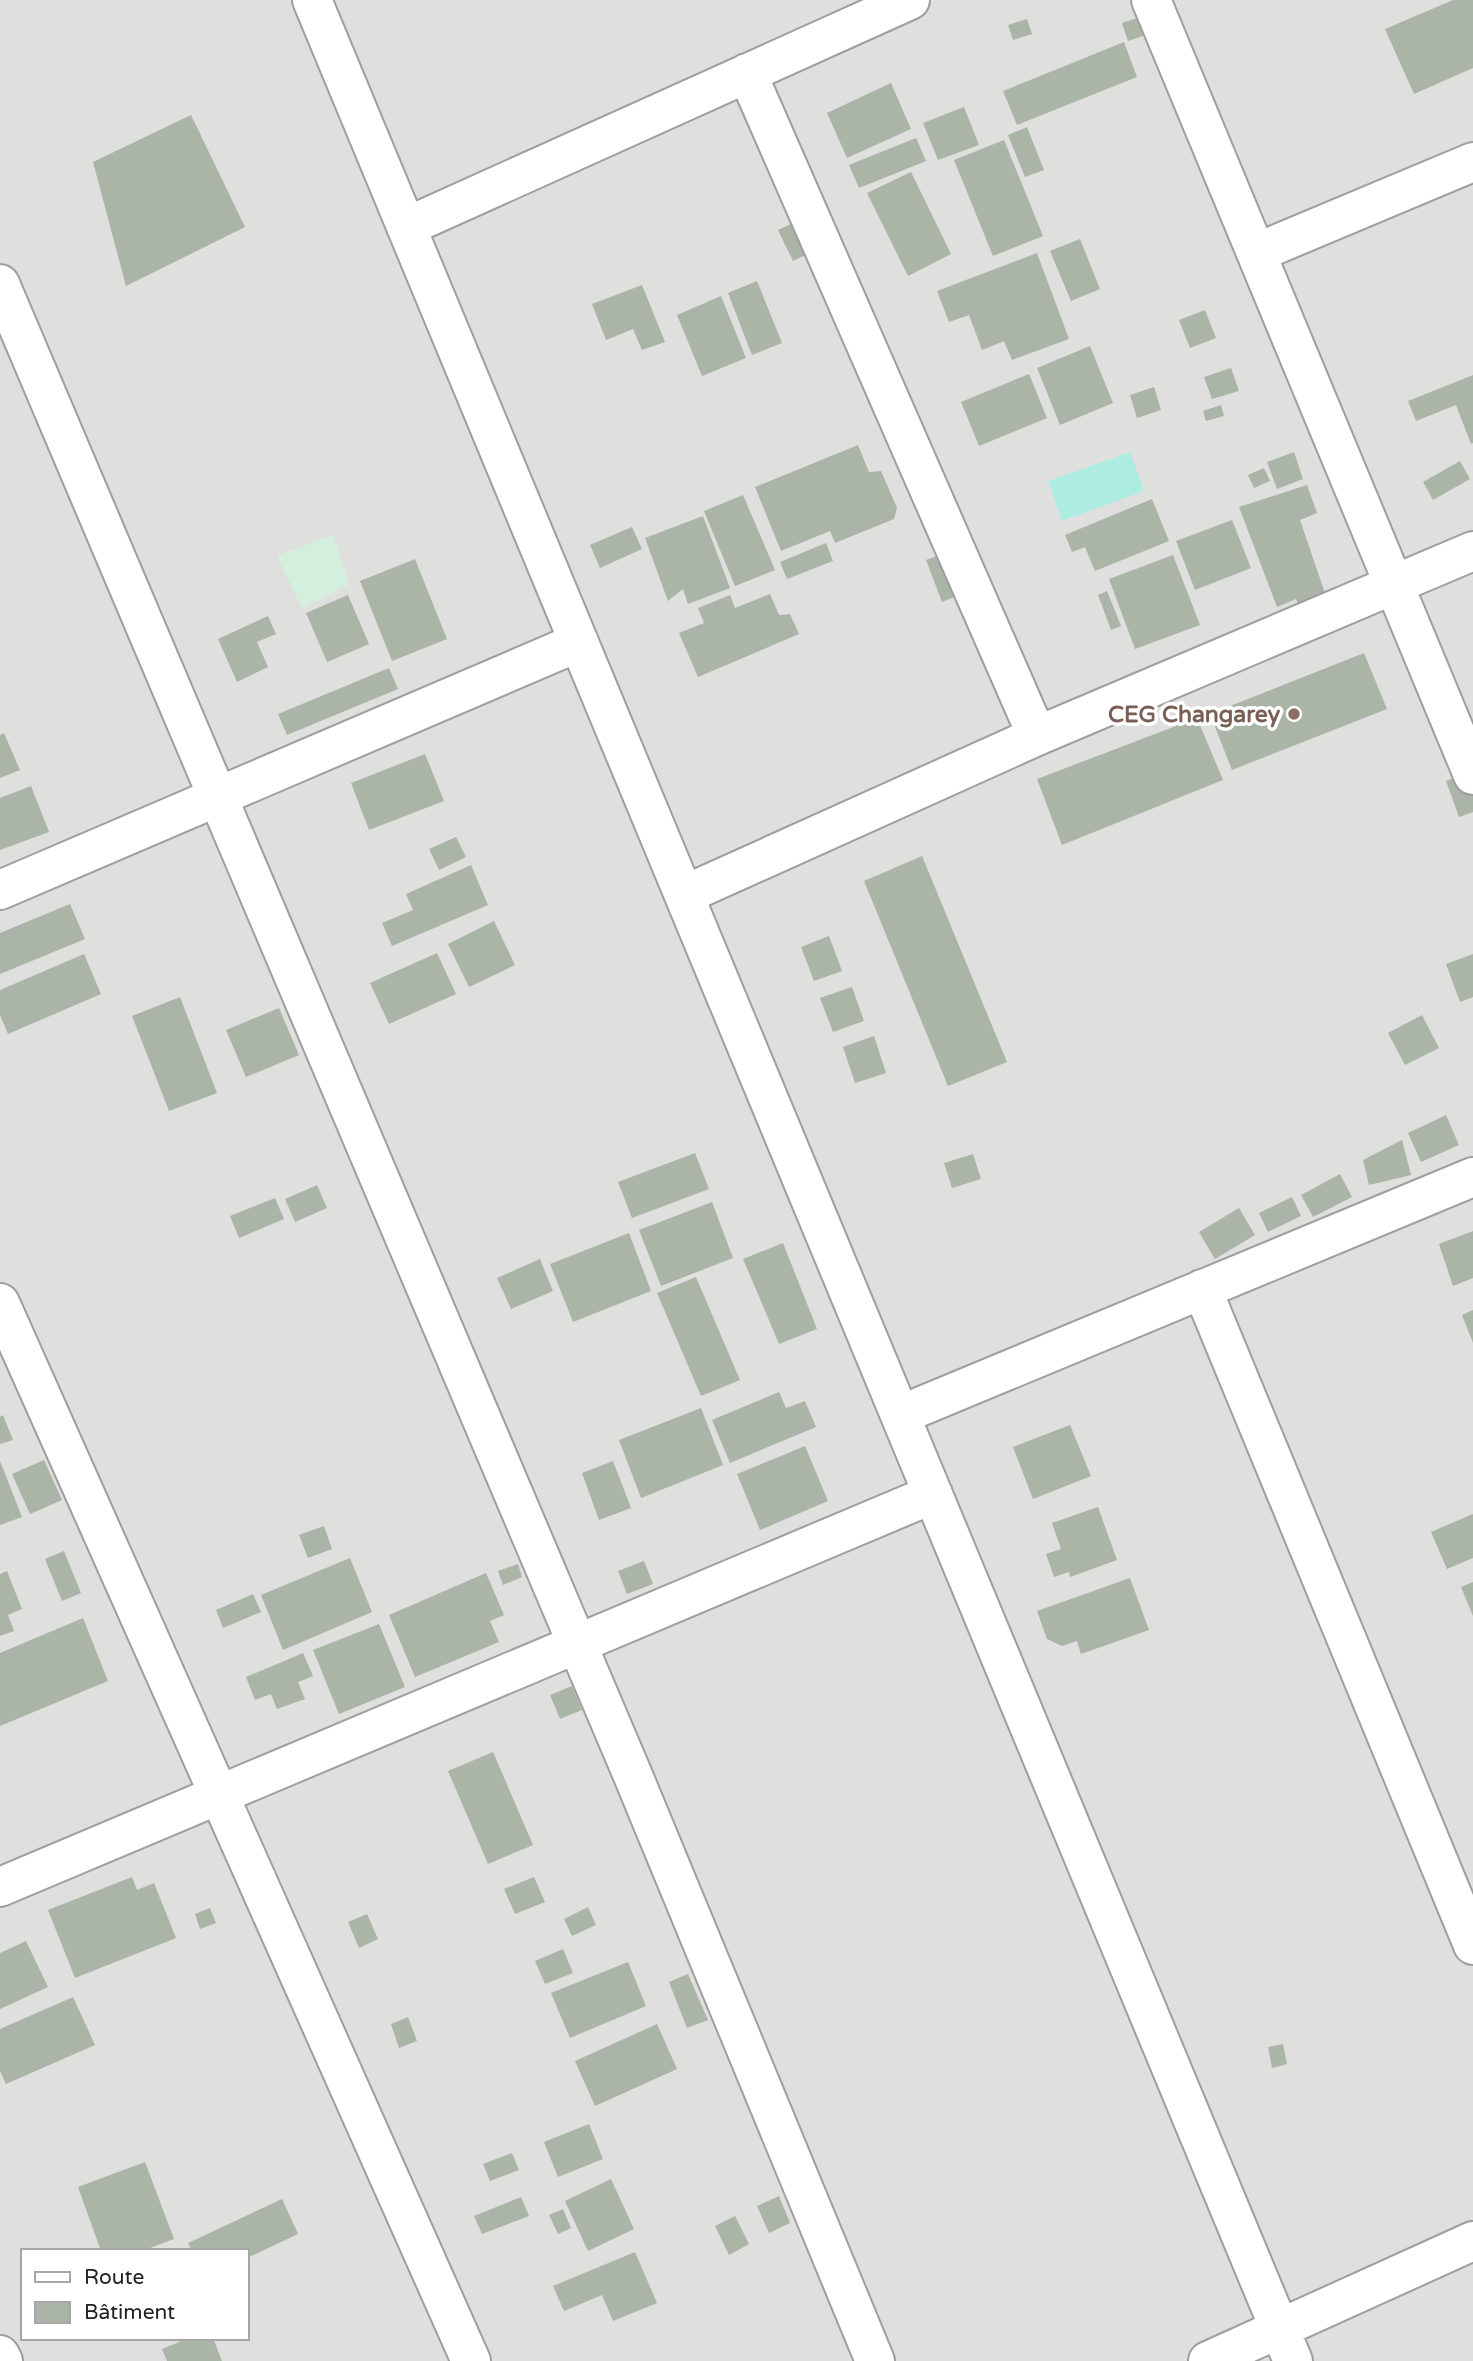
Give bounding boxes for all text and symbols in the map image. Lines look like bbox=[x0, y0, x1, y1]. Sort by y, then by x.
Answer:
place label: CEG Changarey bbox=[1108, 701, 1281, 729]
marker: CEG Changarey bbox=[1286, 706, 1302, 722]
legend bbox=[21, 2249, 248, 2340]
text: Route bbox=[84, 2265, 144, 2290]
text: Bâtiment bbox=[84, 2300, 175, 2325]

